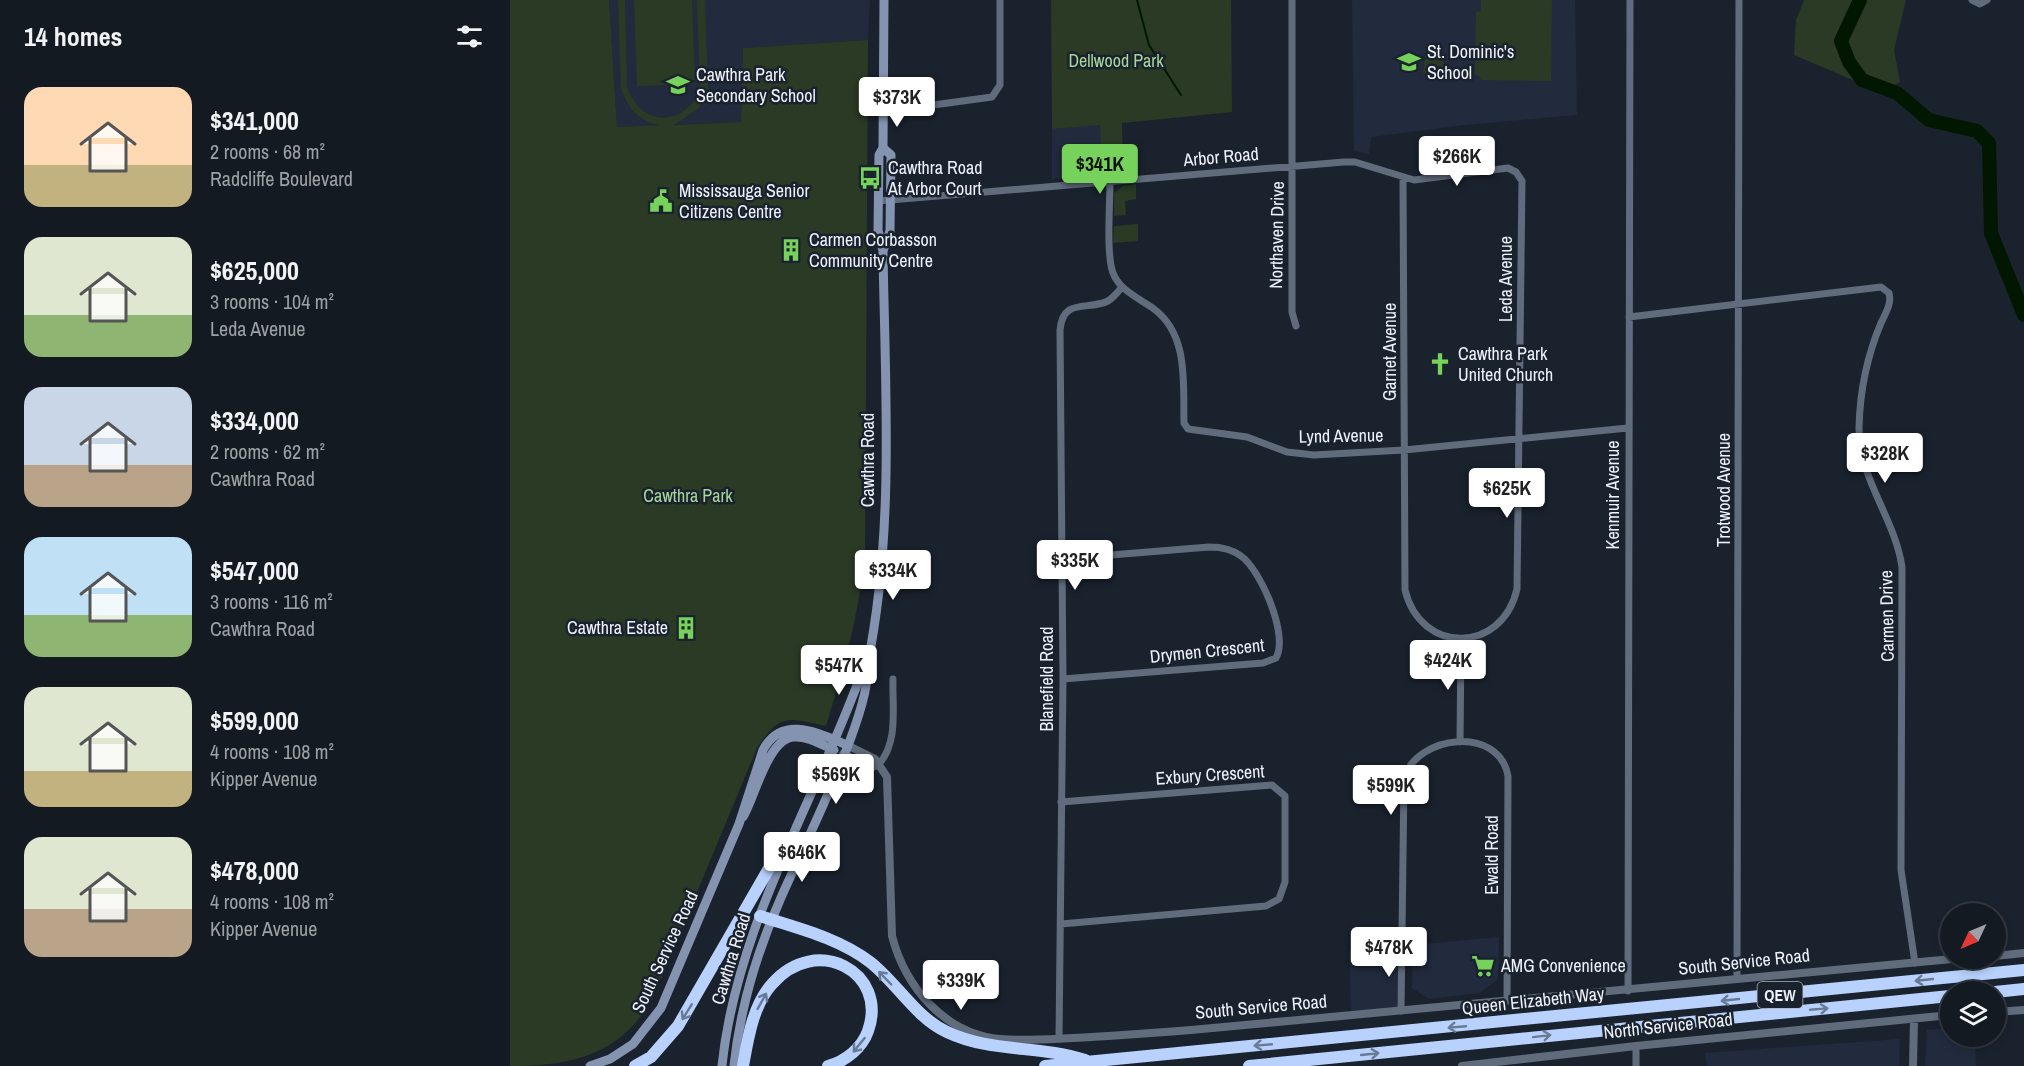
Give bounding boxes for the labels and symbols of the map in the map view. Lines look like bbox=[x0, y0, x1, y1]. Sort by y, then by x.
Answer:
place label: St. Dominic's School bbox=[1427, 39, 1514, 85]
park label: Dellwood Park bbox=[1068, 48, 1164, 73]
school or university icon: St. Dominic's School bbox=[1396, 49, 1422, 75]
place label: Cawthra Park Secondary School bbox=[696, 62, 816, 108]
school or university icon: Cawthra Park Secondary School bbox=[665, 72, 691, 98]
pin: $373K bbox=[855, 77, 939, 128]
pin: $266K bbox=[1415, 136, 1499, 187]
street label: Arbor Road bbox=[1181, 141, 1260, 172]
pin: $341K bbox=[1058, 144, 1142, 195]
place label: Cawthra Road At Arbor Court bbox=[887, 155, 982, 201]
bus stop icon: Cawthra Road At Arbor Court bbox=[857, 165, 883, 191]
place label: Mississauga Senior Citizens Centre bbox=[679, 178, 810, 224]
street label: Northaven Drive bbox=[1263, 181, 1290, 289]
public building icon: Mississauga Senior Citizens Centre bbox=[648, 188, 674, 214]
place label: Carmen Corbasson Community Centre bbox=[809, 227, 937, 273]
street label: Leda Avenue bbox=[1493, 236, 1518, 322]
building icon: Carmen Corbasson Community Centre bbox=[778, 237, 804, 263]
street label: Garnet Avenue bbox=[1377, 303, 1402, 401]
place label: Cawthra Park United Church bbox=[1458, 341, 1553, 387]
church icon: Cawthra Park United Church bbox=[1427, 351, 1453, 377]
street label: Cawthra Road bbox=[855, 413, 880, 507]
street label: Lynd Avenue bbox=[1298, 422, 1383, 449]
street label: Trotwood Avenue bbox=[1711, 433, 1736, 547]
pin: $328K bbox=[1843, 433, 1927, 484]
street label: Kenmuir Avenue bbox=[1600, 441, 1625, 549]
pin: $625K bbox=[1465, 468, 1549, 519]
park label: Cawthra Park bbox=[643, 483, 733, 508]
pin: $335K bbox=[1033, 540, 1117, 591]
pin: $334K bbox=[851, 550, 935, 601]
street label: Carmen Drive bbox=[1873, 570, 1900, 662]
place label: Cawthra Estate bbox=[567, 615, 668, 640]
building icon: Cawthra Estate bbox=[673, 615, 699, 641]
street label: Blanefield Road bbox=[1034, 626, 1059, 732]
street label: Drymen Crescent bbox=[1149, 632, 1265, 669]
pin: $424K bbox=[1406, 640, 1490, 691]
pin: $547K bbox=[797, 645, 881, 696]
pin: $569K bbox=[794, 754, 878, 805]
street label: Exbury Crescent bbox=[1155, 758, 1265, 791]
pin: $599K bbox=[1349, 765, 1433, 816]
street label: Ewald Road bbox=[1479, 815, 1504, 895]
pin: $646K bbox=[760, 832, 844, 883]
street label: South Service Road bbox=[625, 887, 704, 1017]
north arrow bbox=[1940, 903, 2006, 969]
street label: Cawthra Road bbox=[705, 910, 756, 1008]
pin: $478K bbox=[1347, 927, 1431, 978]
street label: South Service Road bbox=[1677, 942, 1811, 981]
supermarket icon: AMG Convenience bbox=[1470, 953, 1496, 979]
place label: AMG Convenience bbox=[1500, 953, 1626, 978]
pin: $339K bbox=[919, 960, 1003, 1011]
one-way arrow bbox=[878, 970, 893, 985]
one-way arrow bbox=[1915, 975, 1934, 986]
street label: Queen Elizabeth Way bbox=[1461, 981, 1606, 1020]
road number: QEW bbox=[1758, 982, 1802, 1008]
street label: South Service Road bbox=[1194, 988, 1328, 1025]
one-way arrow bbox=[757, 992, 768, 1010]
one-way arrow bbox=[1721, 995, 1740, 1006]
one-way arrow bbox=[681, 1003, 693, 1020]
one-way arrow bbox=[1809, 1003, 1829, 1014]
street label: North Service Road bbox=[1602, 1006, 1734, 1045]
one-way arrow bbox=[1448, 1022, 1468, 1033]
one-way arrow bbox=[1531, 1030, 1551, 1041]
one-way arrow bbox=[852, 1037, 866, 1052]
one-way arrow bbox=[1254, 1040, 1274, 1051]
one-way arrow bbox=[1359, 1048, 1379, 1059]

